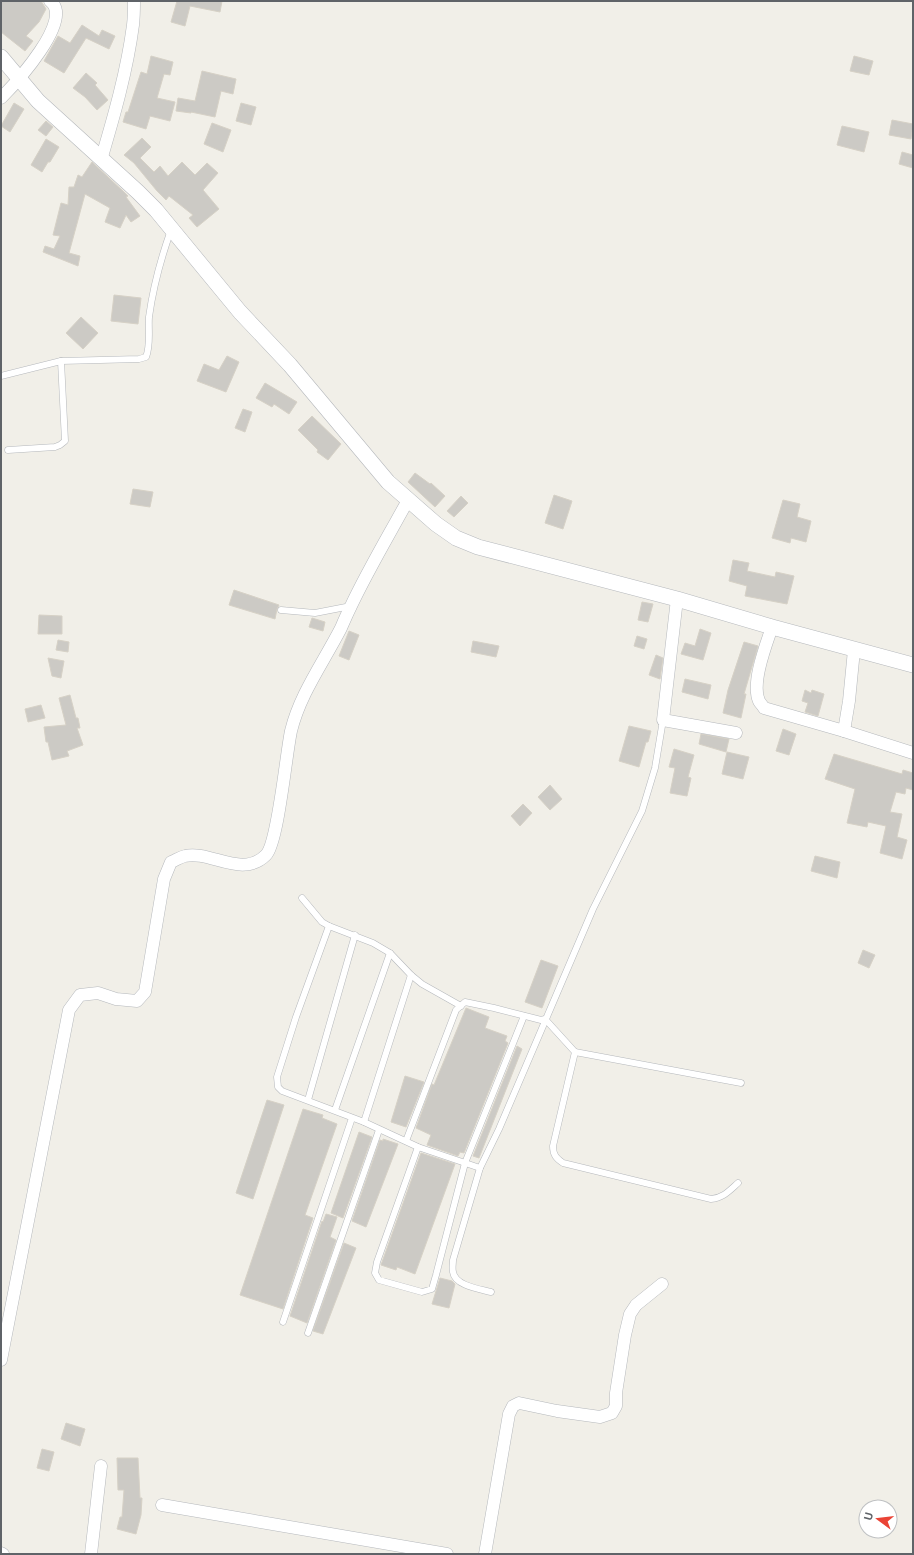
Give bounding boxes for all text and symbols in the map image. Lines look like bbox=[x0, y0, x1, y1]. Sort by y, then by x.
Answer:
north arrow bbox=[858, 1499, 898, 1539]
text: U bbox=[862, 1511, 875, 1522]

